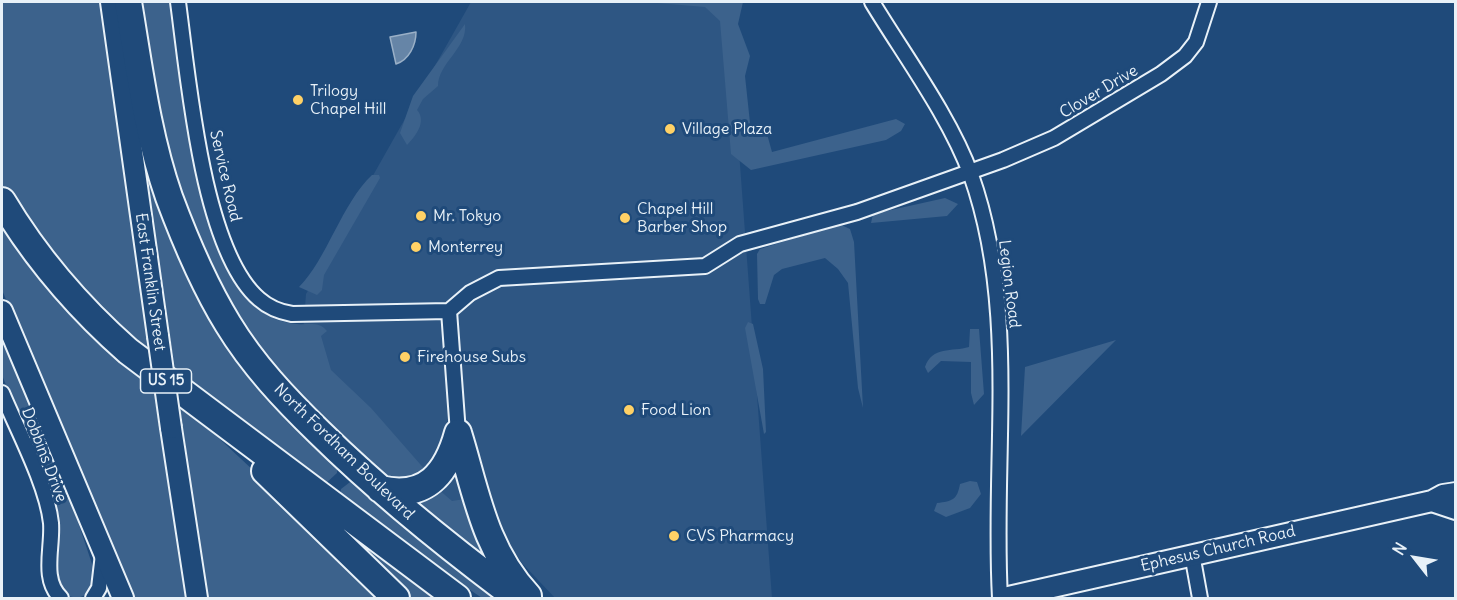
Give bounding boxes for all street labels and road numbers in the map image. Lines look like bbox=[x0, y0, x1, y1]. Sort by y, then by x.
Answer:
street label: Clover Drive bbox=[1056, 61, 1142, 123]
street label: Service Road bbox=[205, 128, 245, 224]
street label: East Franklin Street bbox=[131, 212, 169, 352]
street label: Legion Road bbox=[994, 239, 1024, 329]
road number: US 15 bbox=[140, 369, 192, 393]
street label: North Fordham Boulevard bbox=[270, 380, 418, 524]
street label: Dobbins Drive bbox=[17, 405, 71, 505]
street label: Ephesus Church Road bbox=[1139, 522, 1297, 576]

